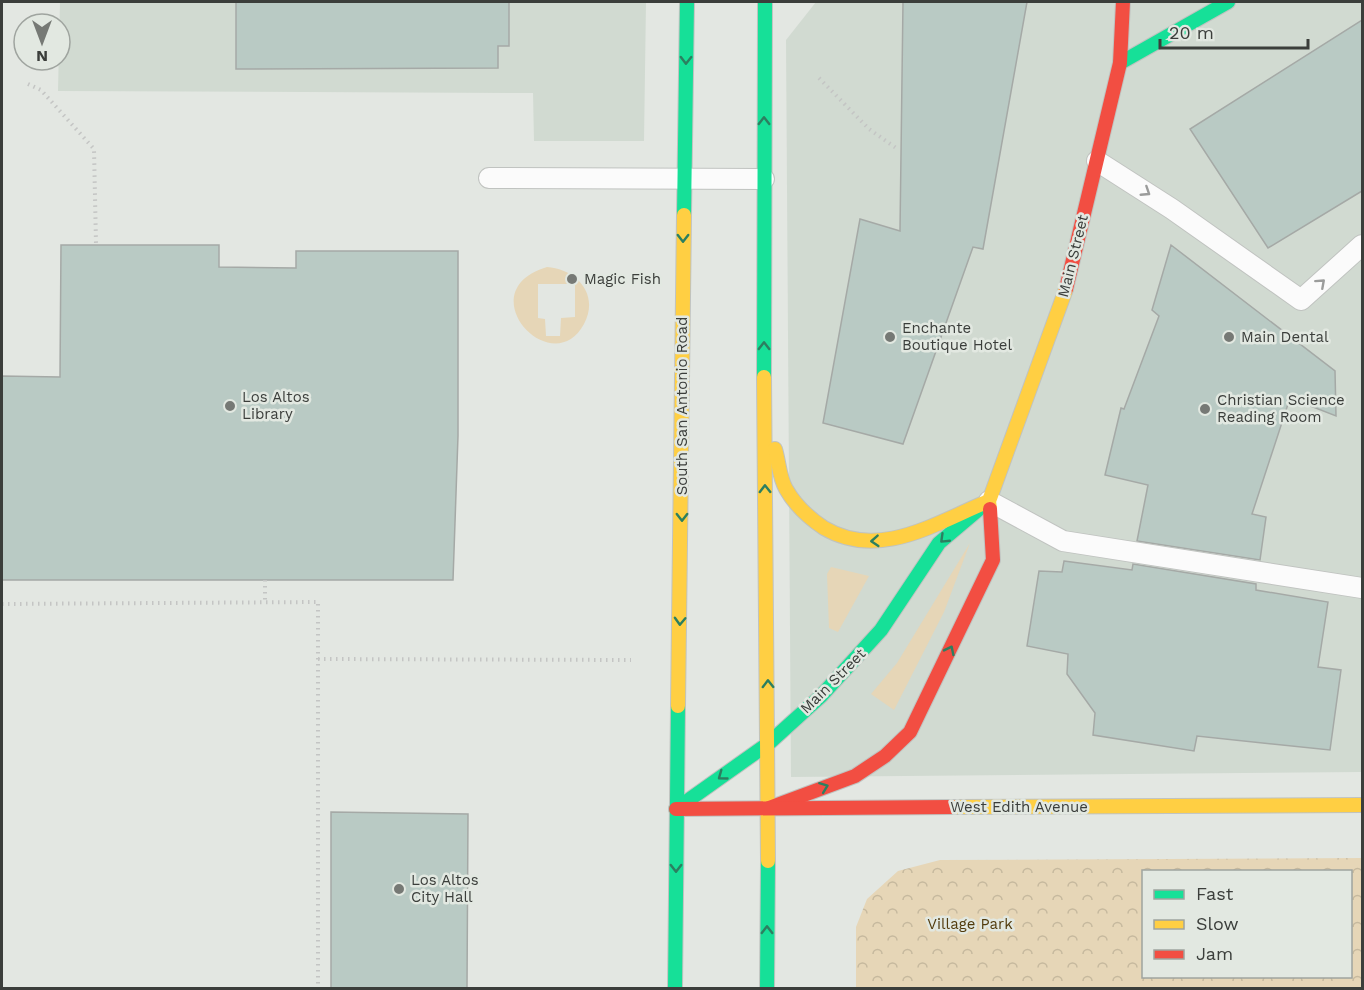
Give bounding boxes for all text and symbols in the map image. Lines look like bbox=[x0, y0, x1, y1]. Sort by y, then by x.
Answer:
north arrow bbox=[12, 12, 72, 72]
scale bar bbox=[1160, 12, 1308, 50]
text: 20 m bbox=[1169, 22, 1214, 43]
text: N bbox=[36, 47, 48, 66]
one-way arrow bbox=[680, 55, 692, 64]
one-way arrow bbox=[758, 116, 770, 125]
one-way arrow bbox=[1140, 185, 1150, 197]
street label: Main Street bbox=[1054, 212, 1092, 299]
one-way arrow bbox=[677, 233, 689, 242]
place label: Magic Fish bbox=[584, 270, 661, 288]
marker: Magic Fish bbox=[565, 272, 579, 286]
one-way arrow bbox=[1314, 279, 1325, 290]
street label: South San Antonio Road bbox=[673, 317, 691, 495]
place label: Enchante Boutique Hotel bbox=[902, 319, 1012, 354]
place label: Main Dental bbox=[1241, 328, 1329, 346]
marker: Enchante Boutique Hotel bbox=[883, 330, 897, 344]
marker: Main Dental bbox=[1222, 330, 1236, 344]
one-way arrow bbox=[758, 341, 770, 350]
place label: Los Altos Library bbox=[242, 388, 310, 423]
place label: Christian Science Reading Room bbox=[1217, 391, 1345, 426]
marker: Los Altos Library bbox=[223, 399, 237, 413]
marker: Christian Science Reading Room bbox=[1198, 402, 1212, 416]
one-way arrow bbox=[759, 485, 771, 494]
one-way arrow bbox=[676, 512, 688, 521]
one-way arrow bbox=[941, 532, 951, 543]
one-way arrow bbox=[870, 534, 879, 547]
one-way arrow bbox=[674, 617, 686, 626]
street label: Main Street bbox=[797, 644, 870, 717]
one-way arrow bbox=[943, 645, 954, 656]
one-way arrow bbox=[762, 680, 774, 689]
one-way arrow bbox=[718, 769, 729, 780]
one-way arrow bbox=[818, 782, 829, 795]
street label: West Edith Avenue bbox=[950, 798, 1088, 816]
one-way arrow bbox=[670, 863, 682, 872]
legend bbox=[1142, 870, 1352, 978]
place label: Los Altos City Hall bbox=[411, 871, 479, 906]
marker: Los Altos City Hall bbox=[392, 882, 406, 896]
text: Fast bbox=[1196, 883, 1234, 904]
text: Slow bbox=[1196, 913, 1239, 934]
park label: Village Park bbox=[927, 915, 1013, 933]
one-way arrow bbox=[761, 926, 773, 935]
text: Jam bbox=[1196, 943, 1233, 964]

